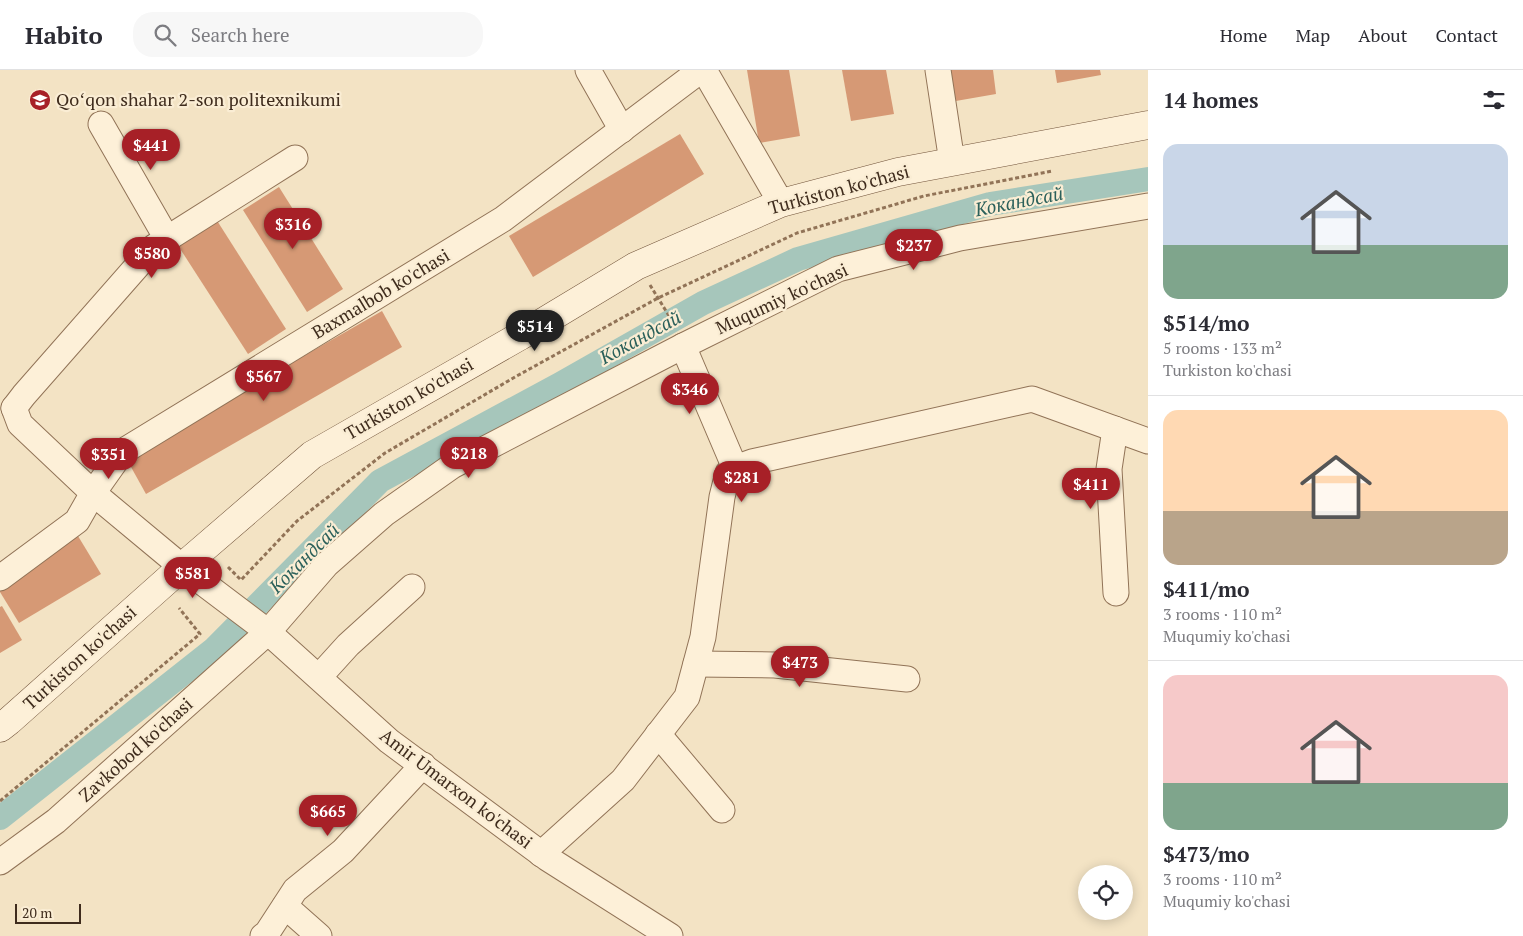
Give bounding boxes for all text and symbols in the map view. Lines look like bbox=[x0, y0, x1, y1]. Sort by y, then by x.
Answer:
search box bbox=[133, 12, 483, 57]
text: Habito bbox=[25, 19, 103, 51]
icon: search bbox=[151, 21, 179, 49]
text: Search here bbox=[191, 22, 290, 47]
text: Home bbox=[1220, 23, 1267, 47]
text: Map bbox=[1295, 23, 1330, 47]
text: About bbox=[1358, 23, 1407, 47]
text: Contact bbox=[1435, 23, 1498, 47]
text: 14 homes bbox=[1163, 86, 1259, 114]
icon: filters bbox=[1480, 86, 1508, 114]
place label: Qoʻqon shahar 2-son politexnikumi bbox=[56, 87, 341, 111]
school or university icon: Qoʻqon shahar 2-son politexnikumi bbox=[28, 88, 52, 112]
pin: $441 bbox=[121, 128, 181, 171]
text: $441 bbox=[133, 134, 169, 156]
street label: Turkiston ko'chasi bbox=[766, 159, 912, 219]
icon: home bbox=[1291, 177, 1381, 267]
water label: Кокандсай bbox=[972, 180, 1065, 221]
pin: $316 bbox=[263, 208, 323, 250]
text: $316 bbox=[275, 213, 311, 235]
pin: $237 bbox=[884, 228, 944, 271]
text: $237 bbox=[896, 234, 932, 256]
pin: $580 bbox=[122, 236, 182, 279]
text: $580 bbox=[134, 242, 170, 264]
street label: Baxmalbob ko'chasi bbox=[307, 243, 454, 344]
street label: Muqumiy ko'chasi bbox=[712, 257, 852, 339]
water label: Кокандсай bbox=[594, 304, 685, 370]
text: $514/mo bbox=[1163, 309, 1250, 337]
pin: $514 bbox=[505, 310, 565, 352]
text: $514 bbox=[517, 315, 553, 337]
text: 5 rooms · 133 m² bbox=[1163, 337, 1282, 359]
street label: Turkiston ko'chasi bbox=[340, 352, 477, 445]
text: Turkiston ko'chasi bbox=[1163, 359, 1292, 381]
pin: $567 bbox=[234, 360, 294, 402]
text: $567 bbox=[246, 365, 282, 387]
pin: $346 bbox=[660, 372, 720, 415]
text: $346 bbox=[672, 378, 708, 400]
pin: $218 bbox=[439, 436, 499, 479]
pin: $351 bbox=[79, 438, 139, 480]
text: $218 bbox=[451, 442, 487, 464]
icon: home bbox=[1291, 442, 1381, 532]
text: $351 bbox=[91, 443, 127, 465]
pin: $281 bbox=[712, 460, 772, 503]
text: $281 bbox=[724, 466, 760, 488]
pin: $411 bbox=[1061, 468, 1121, 510]
text: $411 bbox=[1073, 473, 1109, 495]
water label: Кокандсай bbox=[263, 517, 344, 599]
pin: $581 bbox=[163, 556, 223, 599]
text: $581 bbox=[175, 562, 211, 584]
text: $411/mo bbox=[1163, 575, 1250, 603]
street label: Turkiston ko'chasi bbox=[17, 600, 141, 715]
text: 3 rooms · 110 m² bbox=[1163, 603, 1282, 625]
text: Muqumiy ko'chasi bbox=[1163, 625, 1290, 647]
pin: $473 bbox=[770, 646, 830, 688]
text: $473 bbox=[782, 651, 818, 673]
street label: Zavkobod ko'chasi bbox=[73, 692, 197, 807]
icon: home bbox=[1291, 707, 1381, 797]
street label: Amir Umarxon ko'chasi bbox=[375, 723, 538, 853]
pin: $665 bbox=[298, 794, 358, 837]
text: $665 bbox=[310, 800, 346, 822]
text: $473/mo bbox=[1163, 840, 1250, 868]
map controls bbox=[1078, 865, 1133, 920]
button: locate bbox=[1078, 865, 1133, 920]
text: 3 rooms · 110 m² bbox=[1163, 868, 1282, 890]
text: Muqumiy ko'chasi bbox=[1163, 890, 1290, 912]
scale bar bbox=[15, 901, 81, 924]
text: 20 m bbox=[22, 903, 52, 922]

